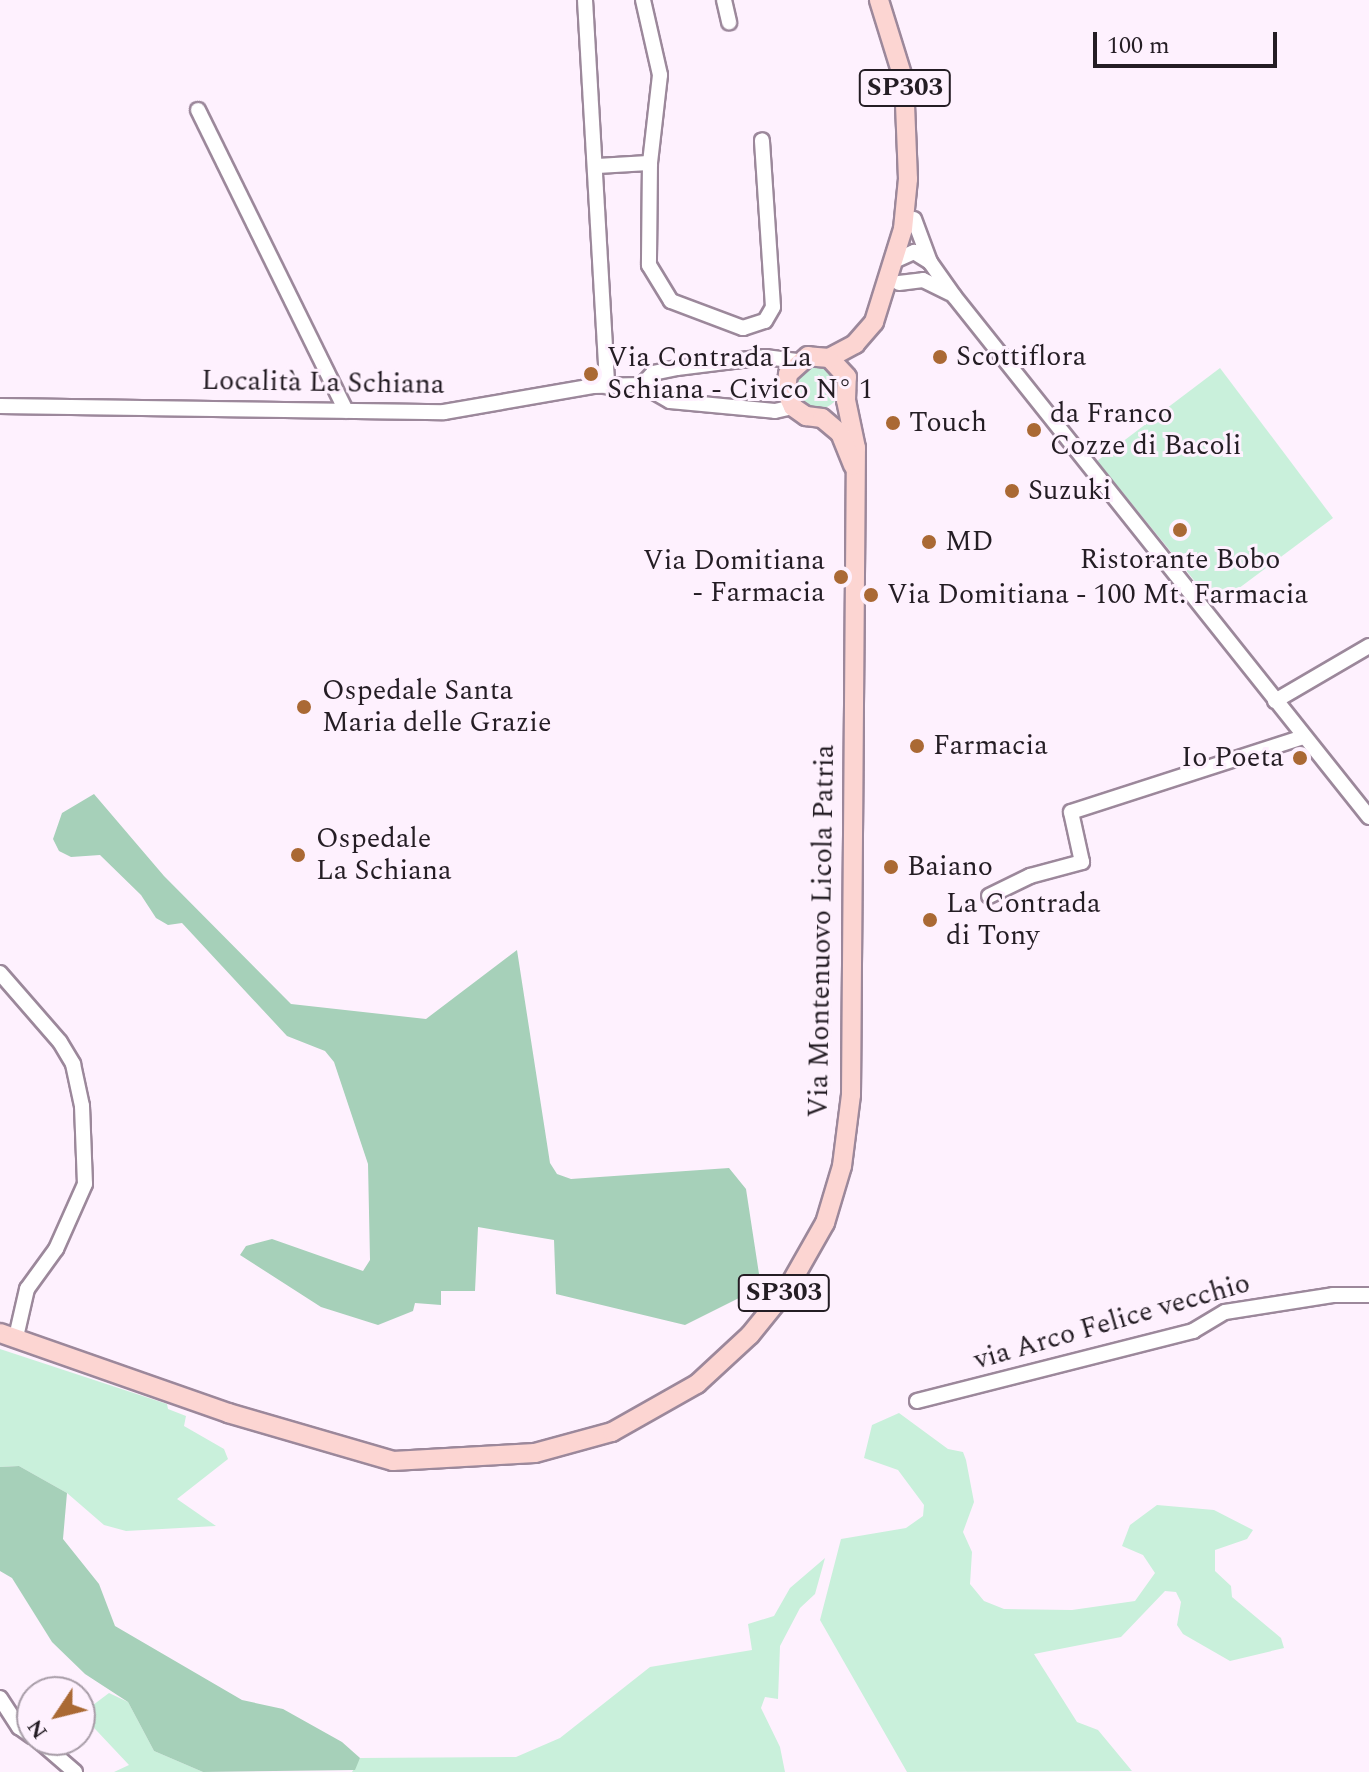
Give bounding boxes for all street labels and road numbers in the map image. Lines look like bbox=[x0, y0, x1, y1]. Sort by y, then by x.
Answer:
road number: SP303 bbox=[857, 66, 953, 110]
street label: Località La Schiana bbox=[201, 364, 445, 402]
street label: Via Montenuovo Licola Patria bbox=[802, 744, 842, 1118]
street label: via Arco Felice vecchio bbox=[970, 1267, 1254, 1377]
road number: SP303 bbox=[736, 1271, 832, 1315]

